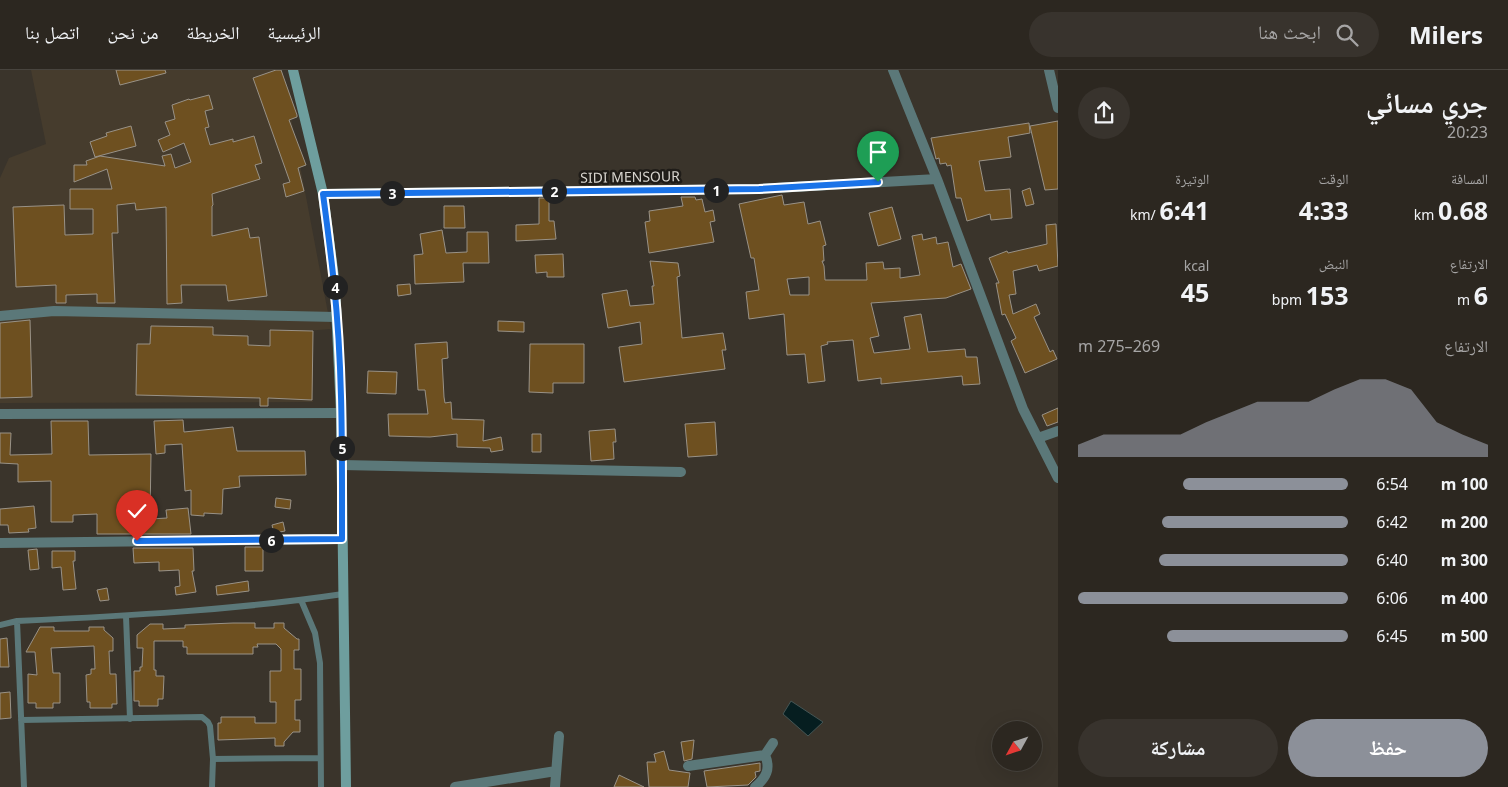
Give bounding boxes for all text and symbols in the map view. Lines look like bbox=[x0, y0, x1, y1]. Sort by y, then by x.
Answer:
search box bbox=[1029, 12, 1379, 57]
text: Milers bbox=[1409, 18, 1483, 51]
text: ابحث هنا bbox=[1258, 19, 1321, 45]
text: اتصل بنا bbox=[25, 20, 80, 44]
text: من نحن bbox=[108, 20, 158, 44]
text: الخريطة bbox=[186, 20, 239, 44]
text: الرئيسية bbox=[267, 20, 321, 44]
icon: search bbox=[1333, 21, 1361, 49]
text: جري مسائي bbox=[1366, 83, 1488, 121]
button: share bbox=[1078, 87, 1130, 139]
text: 20:23 bbox=[1447, 121, 1488, 143]
pin bbox=[857, 131, 899, 182]
icon: arrive bbox=[864, 138, 892, 166]
street label: SIDI MENSOUR bbox=[580, 166, 680, 187]
text: الوتيرة bbox=[1175, 169, 1209, 188]
text: الوقت bbox=[1319, 169, 1349, 188]
text: المسافة bbox=[1451, 169, 1488, 188]
pin: 2 bbox=[542, 178, 566, 204]
pin: 1 bbox=[704, 178, 728, 202]
pin: 3 bbox=[380, 180, 404, 206]
text: 1 bbox=[712, 181, 721, 200]
text: 2 bbox=[550, 182, 559, 201]
text: 3 bbox=[388, 184, 397, 203]
text: 6:41 bbox=[1159, 193, 1209, 227]
text: 4:33 bbox=[1299, 193, 1349, 227]
text: 0.68 bbox=[1438, 193, 1488, 227]
text: /km bbox=[1130, 205, 1159, 224]
text: km bbox=[1414, 205, 1438, 224]
text: النبض bbox=[1319, 254, 1349, 273]
text: الارتفاع bbox=[1450, 254, 1488, 273]
text: kcal bbox=[1184, 256, 1209, 275]
pin: 4 bbox=[322, 274, 348, 300]
text: 45 bbox=[1181, 275, 1209, 309]
text: 4 bbox=[331, 278, 340, 297]
text: 153 bbox=[1306, 278, 1349, 312]
text: 6 bbox=[1474, 278, 1488, 312]
text: bpm bbox=[1272, 290, 1306, 309]
text: m bbox=[1457, 290, 1474, 309]
text: 269–275 m bbox=[1078, 335, 1160, 357]
text: الارتفاع bbox=[1444, 335, 1488, 357]
pin: 5 bbox=[330, 436, 354, 460]
text: 5 bbox=[338, 439, 347, 458]
text: 6:54 bbox=[1376, 473, 1408, 495]
text: 100 m bbox=[1441, 473, 1488, 495]
pin bbox=[116, 490, 158, 541]
icon: check bbox=[123, 497, 151, 525]
text: 6:42 bbox=[1376, 511, 1408, 533]
text: 200 m bbox=[1441, 511, 1488, 533]
pin: 6 bbox=[258, 528, 284, 552]
text: 6 bbox=[267, 531, 276, 550]
text: 6:40 bbox=[1376, 549, 1408, 571]
text: 300 m bbox=[1441, 549, 1488, 571]
text: 6:06 bbox=[1376, 587, 1408, 609]
text: 400 m bbox=[1441, 587, 1488, 609]
text: 6:45 bbox=[1376, 625, 1408, 647]
text: 500 m bbox=[1441, 625, 1488, 647]
button: مشاركة bbox=[1078, 719, 1278, 777]
button: حفظ bbox=[1288, 719, 1488, 777]
north arrow bbox=[992, 721, 1042, 771]
map controls bbox=[992, 721, 1042, 771]

